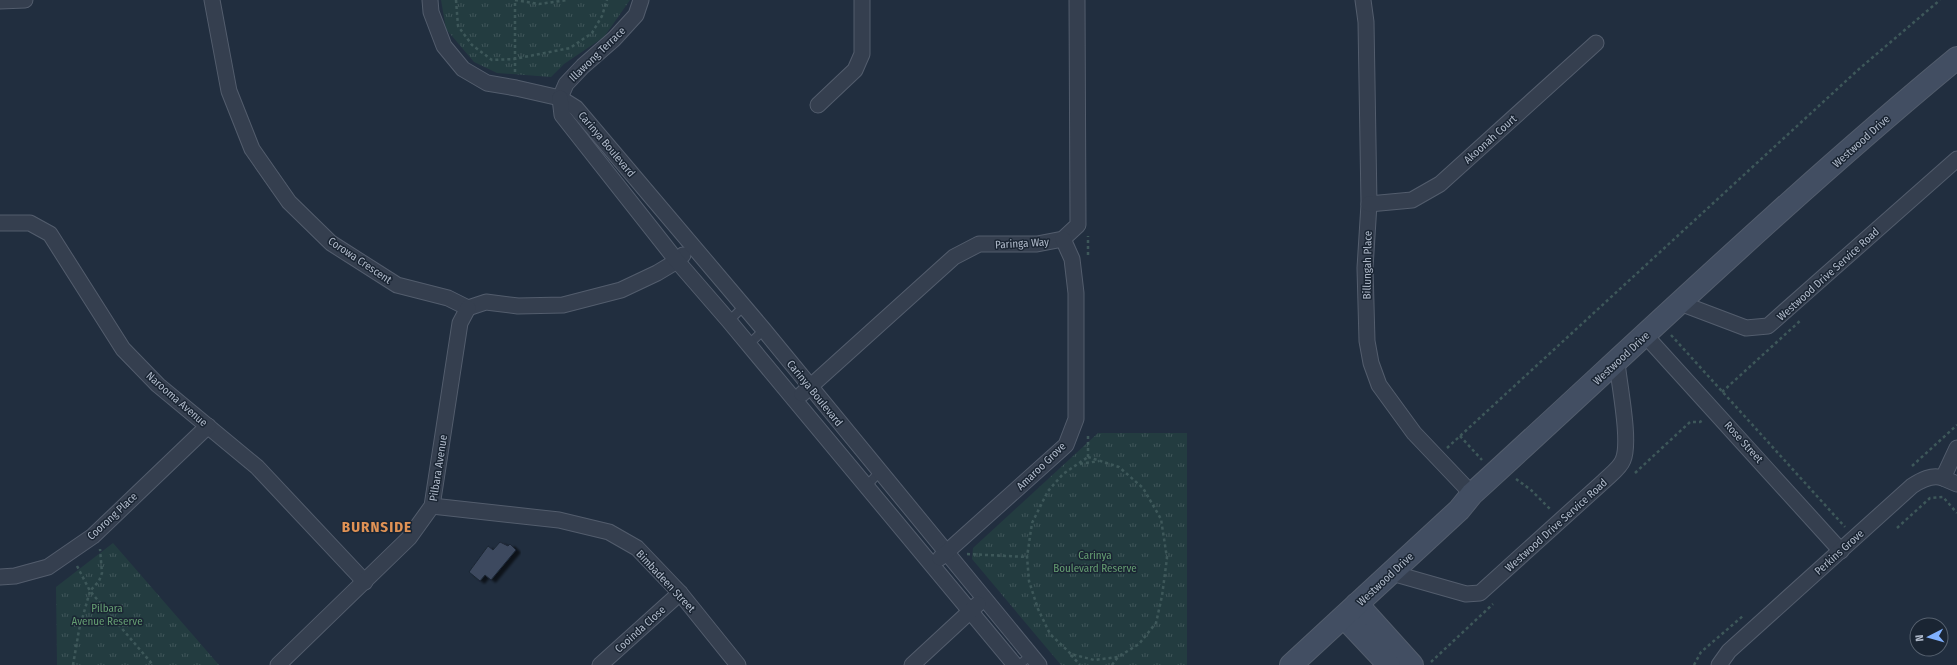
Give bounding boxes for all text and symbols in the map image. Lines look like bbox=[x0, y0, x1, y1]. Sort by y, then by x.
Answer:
street label: Illawong Terrace bbox=[567, 24, 628, 84]
street label: Carinya Boulevard bbox=[576, 109, 638, 180]
street label: Akoonah Court bbox=[1461, 112, 1520, 166]
street label: Westwood Drive bbox=[1830, 112, 1893, 170]
street label: Westwood Drive Service Road bbox=[1775, 225, 1882, 324]
street label: Billungah Place bbox=[1360, 231, 1375, 299]
street label: Corowa Crescent bbox=[325, 234, 394, 287]
street label: Paringa Way bbox=[995, 236, 1049, 251]
street label: Westwood Drive bbox=[1590, 329, 1652, 388]
street label: Carinya Boulevard bbox=[784, 358, 845, 429]
street label: Narooma Avenue bbox=[143, 369, 210, 429]
street label: Rose Street bbox=[1722, 419, 1766, 466]
street label: Pilbara Avenue bbox=[427, 434, 450, 502]
street label: Amaroo Grove bbox=[1014, 440, 1069, 493]
street label: Westwood Drive Service Road bbox=[1503, 476, 1610, 575]
street label: Coorong Place bbox=[85, 490, 140, 543]
district label: BURNSIDE bbox=[342, 518, 412, 536]
street label: Perkins Grove bbox=[1812, 527, 1867, 578]
street label: Bimbadeen Street bbox=[633, 547, 698, 616]
park label: Carinya Boulevard Reserve bbox=[1053, 549, 1137, 575]
street label: Westwood Drive bbox=[1354, 550, 1416, 609]
park label: Pilbara Avenue Reserve bbox=[71, 602, 143, 628]
street label: Cooinda Close bbox=[612, 603, 668, 655]
north arrow bbox=[1909, 617, 1949, 657]
text: N bbox=[1913, 634, 1926, 642]

